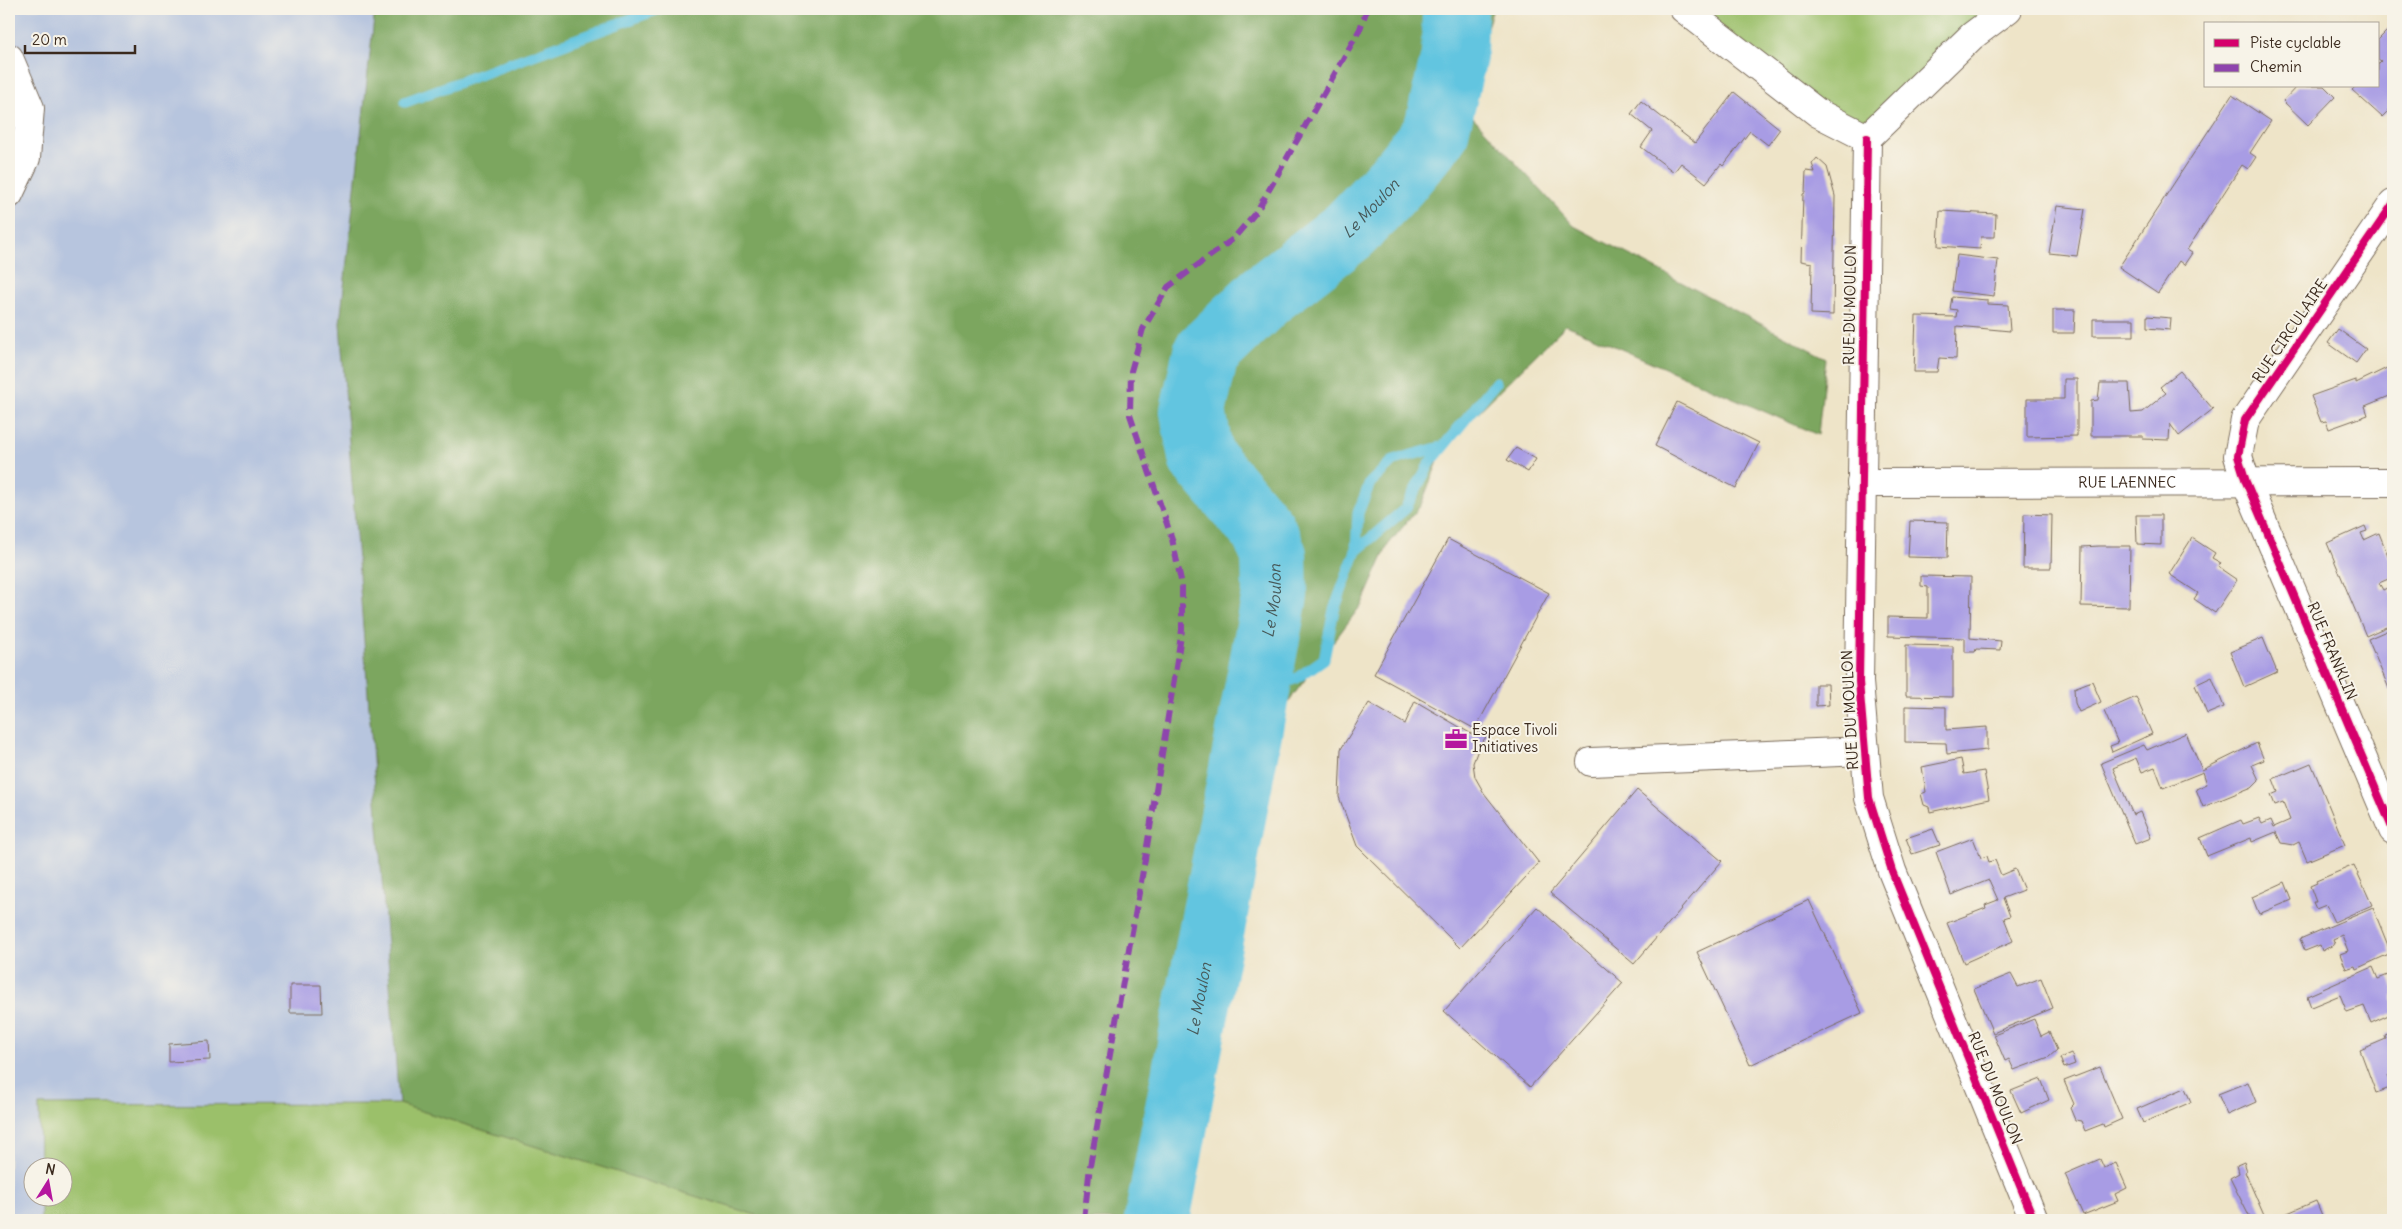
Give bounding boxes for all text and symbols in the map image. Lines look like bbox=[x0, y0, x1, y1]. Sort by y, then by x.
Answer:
scale bar bbox=[25, 22, 135, 54]
legend bbox=[2204, 22, 2380, 88]
text: 20 m bbox=[32, 30, 67, 49]
text: Piste cyclable bbox=[2250, 33, 2341, 52]
text: Chemin bbox=[2250, 57, 2302, 76]
water label: Le Moulon bbox=[1339, 174, 1404, 242]
street label: RUE DU MOULON bbox=[1839, 245, 1860, 365]
street label: RUE CIRCULAIRE bbox=[2248, 275, 2331, 386]
street label: RUE LAENNEC bbox=[2078, 472, 2176, 492]
water label: Le Moulon bbox=[1257, 563, 1285, 639]
street label: RUE FRANKLIN bbox=[2303, 599, 2362, 703]
street label: RUE DU MOULON bbox=[1837, 650, 1862, 771]
place label: Espace Tivoli Initiatives bbox=[1472, 720, 1557, 756]
office icon: Espace Tivoli Initiatives bbox=[1443, 726, 1469, 752]
water label: Le Moulon bbox=[1182, 960, 1216, 1037]
street label: RUE DU MOULON bbox=[1964, 1029, 2027, 1147]
north arrow bbox=[22, 1156, 72, 1206]
text: N bbox=[44, 1159, 57, 1179]

